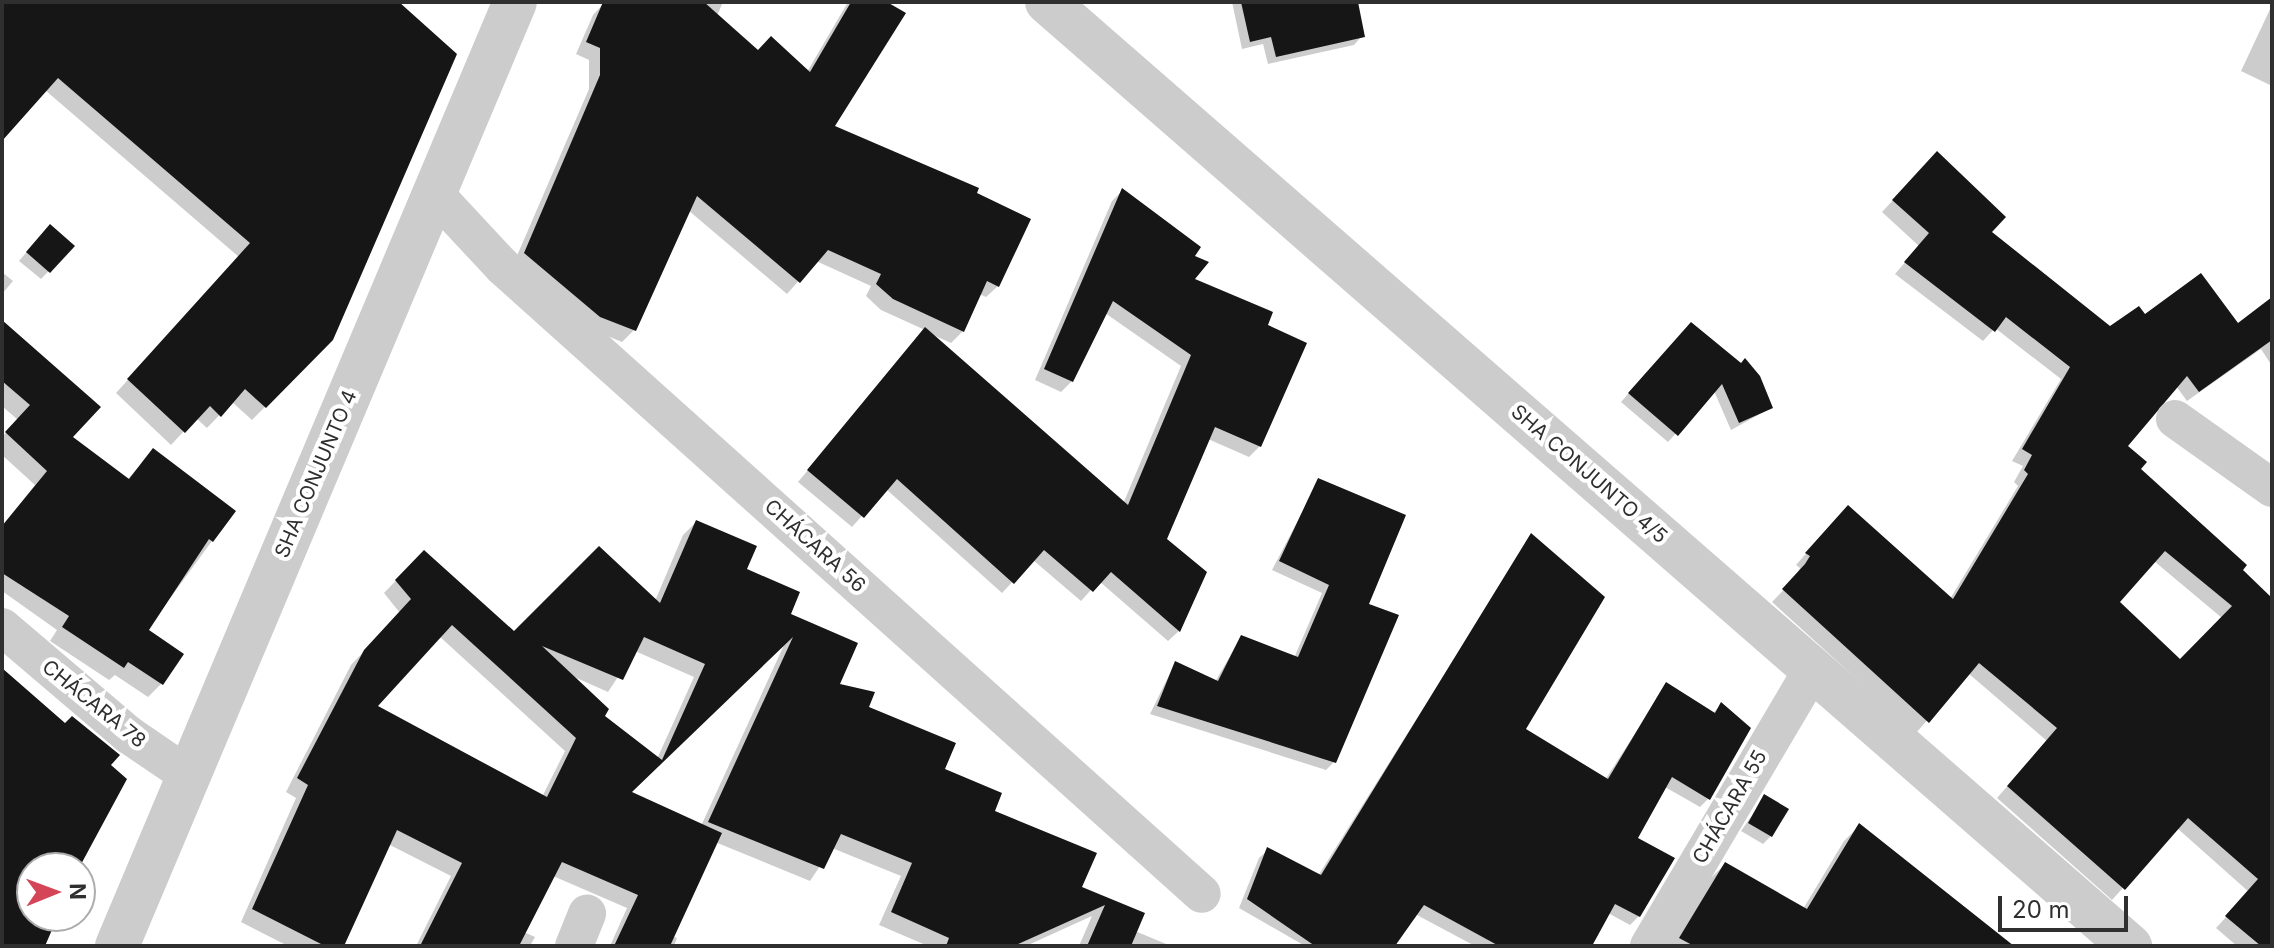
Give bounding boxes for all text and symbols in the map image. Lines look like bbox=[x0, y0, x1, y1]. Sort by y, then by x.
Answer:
street label: SHA CONJUNTO 4 bbox=[270, 387, 362, 561]
street label: SHA CONJUNTO 4/5 bbox=[1506, 400, 1672, 548]
street label: CHÁCARA 56 bbox=[760, 494, 870, 598]
street label: CHÁCARA 78 bbox=[37, 655, 151, 753]
street label: CHÁCARA 55 bbox=[1688, 746, 1772, 868]
north arrow bbox=[16, 852, 96, 932]
scale bar bbox=[2002, 880, 2132, 930]
text: N bbox=[65, 883, 91, 900]
text: 20 m bbox=[2012, 895, 2070, 924]

